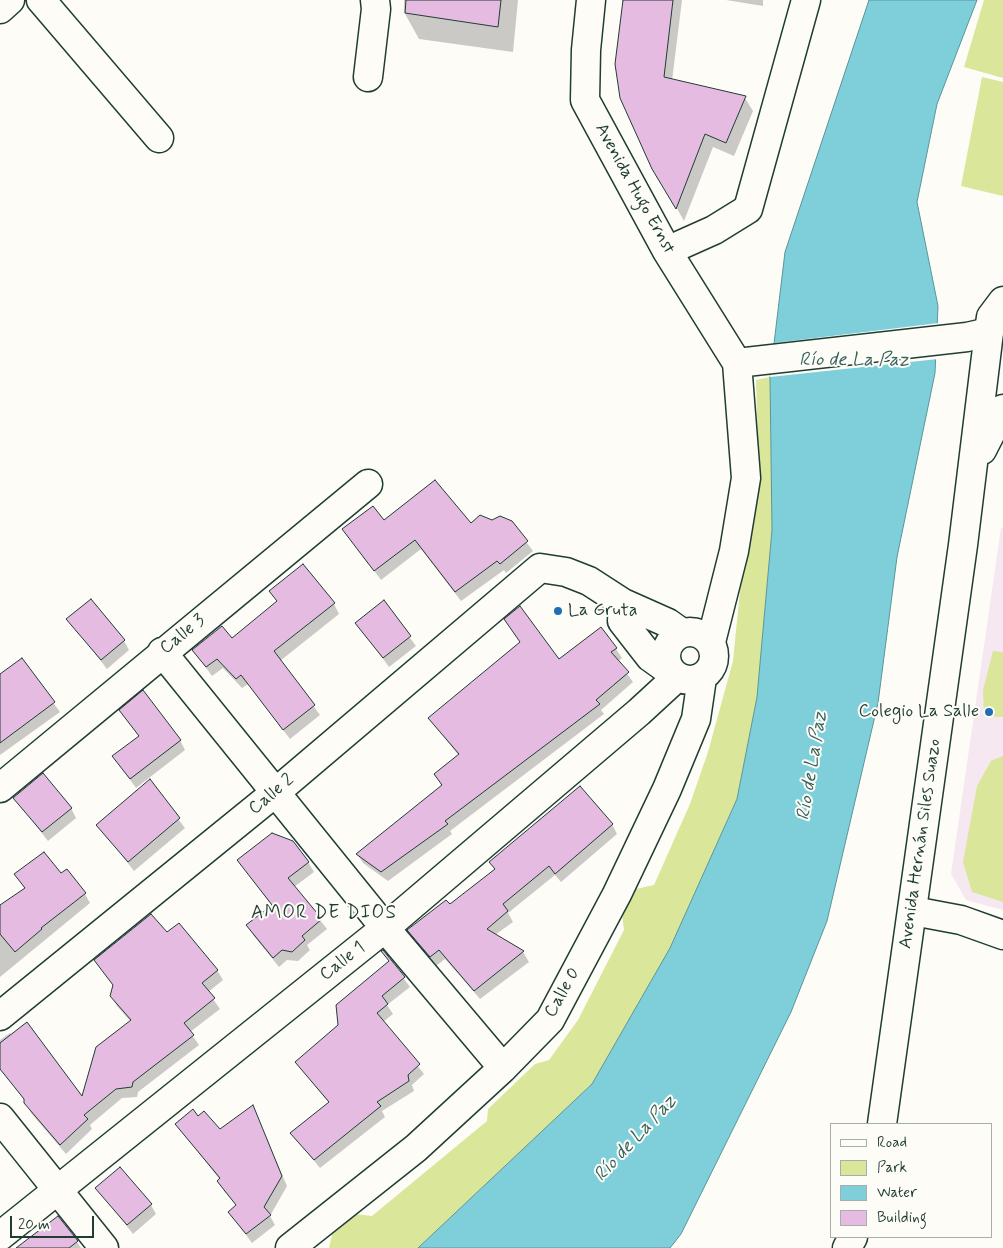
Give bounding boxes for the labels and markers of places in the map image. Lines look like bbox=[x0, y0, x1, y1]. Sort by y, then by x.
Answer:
place label: La Gruta bbox=[568, 600, 638, 622]
marker: La Gruta bbox=[552, 605, 564, 617]
place label: Colegio La Salle bbox=[858, 701, 979, 723]
marker: Colegio La Salle bbox=[983, 706, 995, 718]

